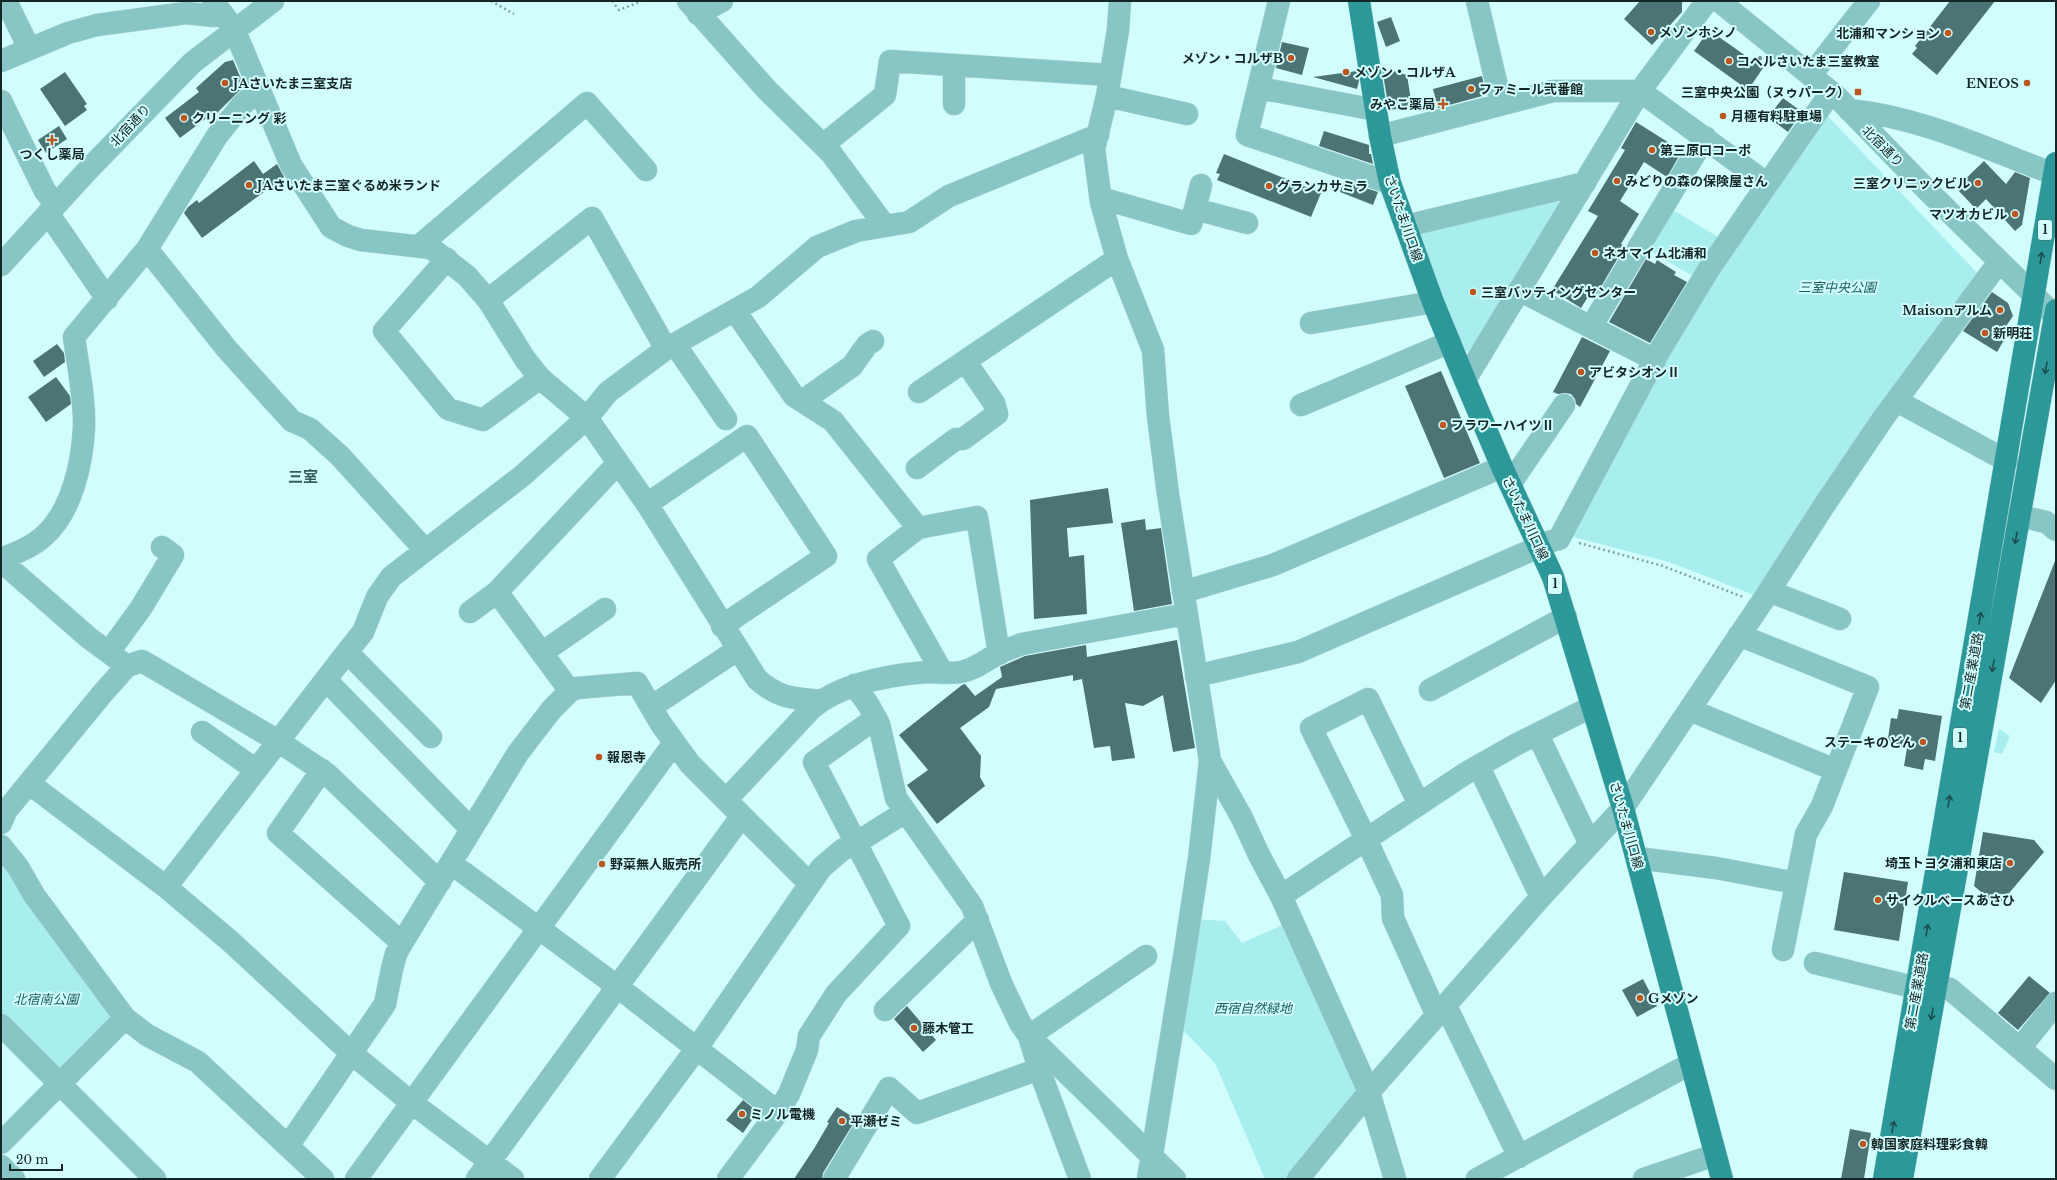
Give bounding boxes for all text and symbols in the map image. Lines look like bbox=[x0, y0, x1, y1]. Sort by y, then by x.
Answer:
place label: メゾンホシノ bbox=[1659, 24, 1737, 41]
place label: 北浦和マンション bbox=[1836, 25, 1940, 42]
marker: メゾンホシノ bbox=[1646, 27, 1656, 37]
marker: 北浦和マンション bbox=[1943, 28, 1953, 38]
place label: メゾン・コルザB bbox=[1182, 50, 1283, 67]
marker: メゾン・コルザB bbox=[1286, 53, 1296, 63]
place label: コペルさいたま三室教室 bbox=[1737, 53, 1880, 70]
marker: コペルさいたま三室教室 bbox=[1724, 56, 1734, 66]
place label: メゾン・コルザA bbox=[1354, 64, 1456, 81]
marker: メゾン・コルザA bbox=[1341, 67, 1351, 77]
place label: JAさいたま三室支店 bbox=[230, 75, 352, 92]
place label: ENEOS bbox=[1966, 75, 2019, 92]
marker: JAさいたま三室支店 bbox=[220, 78, 230, 88]
marker: ENEOS bbox=[2022, 78, 2032, 88]
place label: ファミール弐番館 bbox=[1479, 81, 1583, 98]
marker: ファミール弐番館 bbox=[1466, 84, 1476, 94]
place label: 三室中央公園（ヌゥパーク） bbox=[1681, 84, 1850, 101]
marker: 三室中央公園（ヌゥパーク） bbox=[1853, 87, 1863, 97]
place label: みやこ薬局 bbox=[1370, 96, 1435, 113]
marker: みやこ薬局 bbox=[1438, 99, 1448, 109]
street label: 北宿通り bbox=[106, 101, 154, 150]
place label: 月極有料駐車場 bbox=[1731, 108, 1822, 125]
place label: クリーニング 彩 bbox=[192, 110, 286, 127]
marker: 月極有料駐車場 bbox=[1718, 111, 1728, 121]
marker: クリーニング 彩 bbox=[179, 113, 189, 123]
street label: 北宿通り bbox=[1858, 122, 1907, 171]
marker: つくし薬局 bbox=[47, 135, 57, 145]
place label: 第三原口コーポ bbox=[1660, 142, 1751, 159]
marker: 第三原口コーポ bbox=[1647, 145, 1657, 155]
place label: つくし薬局 bbox=[19, 146, 85, 163]
street label: さいたま川口線 bbox=[1381, 173, 1426, 264]
place label: みどりの森の保険屋さん bbox=[1625, 173, 1768, 190]
place label: 三室クリニックビル bbox=[1853, 175, 1970, 192]
marker: みどりの森の保険屋さん bbox=[1612, 176, 1622, 186]
place label: JAさいたま三室ぐるめ米ランド bbox=[254, 177, 441, 194]
place label: グランカサミラ bbox=[1277, 178, 1368, 195]
marker: 三室クリニックビル bbox=[1973, 178, 1983, 188]
marker: JAさいたま三室ぐるめ米ランド bbox=[244, 180, 254, 190]
marker: グランカサミラ bbox=[1264, 181, 1274, 191]
place label: マツオカビル bbox=[1929, 206, 2007, 223]
marker: マツオカビル bbox=[2010, 209, 2020, 219]
road number: 1 bbox=[2038, 220, 2052, 240]
place label: ネオマイム北浦和 bbox=[1603, 245, 1707, 262]
marker: ネオマイム北浦和 bbox=[1590, 248, 1600, 258]
one-way arrow bbox=[2037, 252, 2045, 265]
park label: 三室中央公園 bbox=[1798, 279, 1878, 296]
place label: 三室バッティングセンター bbox=[1481, 284, 1636, 301]
marker: 三室バッティングセンター bbox=[1468, 287, 1478, 297]
place label: Maisonアルム bbox=[1902, 302, 1992, 319]
marker: Maisonアルム bbox=[1995, 305, 2005, 315]
place label: 新明荘 bbox=[1993, 325, 2032, 342]
marker: 新明荘 bbox=[1980, 328, 1990, 338]
one-way arrow bbox=[2041, 361, 2049, 374]
place label: アビタシオンⅡ bbox=[1589, 364, 1680, 381]
marker: アビタシオンⅡ bbox=[1576, 367, 1586, 377]
place label: フラワーハイツⅡ bbox=[1451, 417, 1554, 434]
marker: フラワーハイツⅡ bbox=[1438, 420, 1448, 430]
district label: 三室 bbox=[288, 467, 318, 486]
street label: さいたま川口線 bbox=[1499, 474, 1552, 563]
one-way arrow bbox=[2012, 531, 2020, 544]
road number: 1 bbox=[1548, 574, 1562, 594]
one-way arrow bbox=[1976, 612, 1984, 625]
street label: 第二産業道路 bbox=[1956, 631, 1987, 711]
one-way arrow bbox=[1989, 659, 1997, 672]
road number: 1 bbox=[1953, 728, 1967, 748]
place label: ステーキのどん bbox=[1824, 734, 1915, 751]
marker: ステーキのどん bbox=[1918, 737, 1928, 747]
place label: 報恩寺 bbox=[607, 749, 646, 766]
marker: 報恩寺 bbox=[594, 752, 604, 762]
street label: さいたま川口線 bbox=[1606, 779, 1647, 871]
one-way arrow bbox=[1945, 795, 1953, 808]
place label: 埼玉トヨタ浦和東店 bbox=[1885, 855, 2002, 872]
place label: 野菜無人販売所 bbox=[610, 856, 701, 873]
marker: 埼玉トヨタ浦和東店 bbox=[2005, 858, 2015, 868]
marker: 野菜無人販売所 bbox=[597, 859, 607, 869]
place label: サイクルベースあさひ bbox=[1886, 892, 2015, 909]
marker: サイクルベースあさひ bbox=[1873, 895, 1883, 905]
one-way arrow bbox=[1923, 923, 1931, 936]
street label: 第二産業道路 bbox=[1901, 951, 1932, 1031]
place label: Gメゾン bbox=[1648, 990, 1698, 1007]
park label: 北宿南公園 bbox=[13, 991, 80, 1008]
marker: Gメゾン bbox=[1635, 993, 1645, 1003]
park label: 西宿自然緑地 bbox=[1214, 1000, 1294, 1017]
one-way arrow bbox=[1927, 1007, 1935, 1020]
place label: 藤木管工 bbox=[922, 1020, 974, 1037]
marker: 藤木管工 bbox=[909, 1023, 919, 1033]
place label: ミノル電機 bbox=[750, 1106, 815, 1123]
marker: ミノル電機 bbox=[737, 1109, 747, 1119]
place label: 平瀬ゼミ bbox=[850, 1113, 902, 1130]
marker: 平瀬ゼミ bbox=[837, 1116, 847, 1126]
one-way arrow bbox=[1889, 1121, 1897, 1134]
place label: 韓国家庭料理彩食韓 bbox=[1871, 1136, 1988, 1153]
marker: 韓国家庭料理彩食韓 bbox=[1858, 1139, 1868, 1149]
scale bar bbox=[10, 1146, 62, 1172]
text: 20 m bbox=[16, 1152, 48, 1167]

